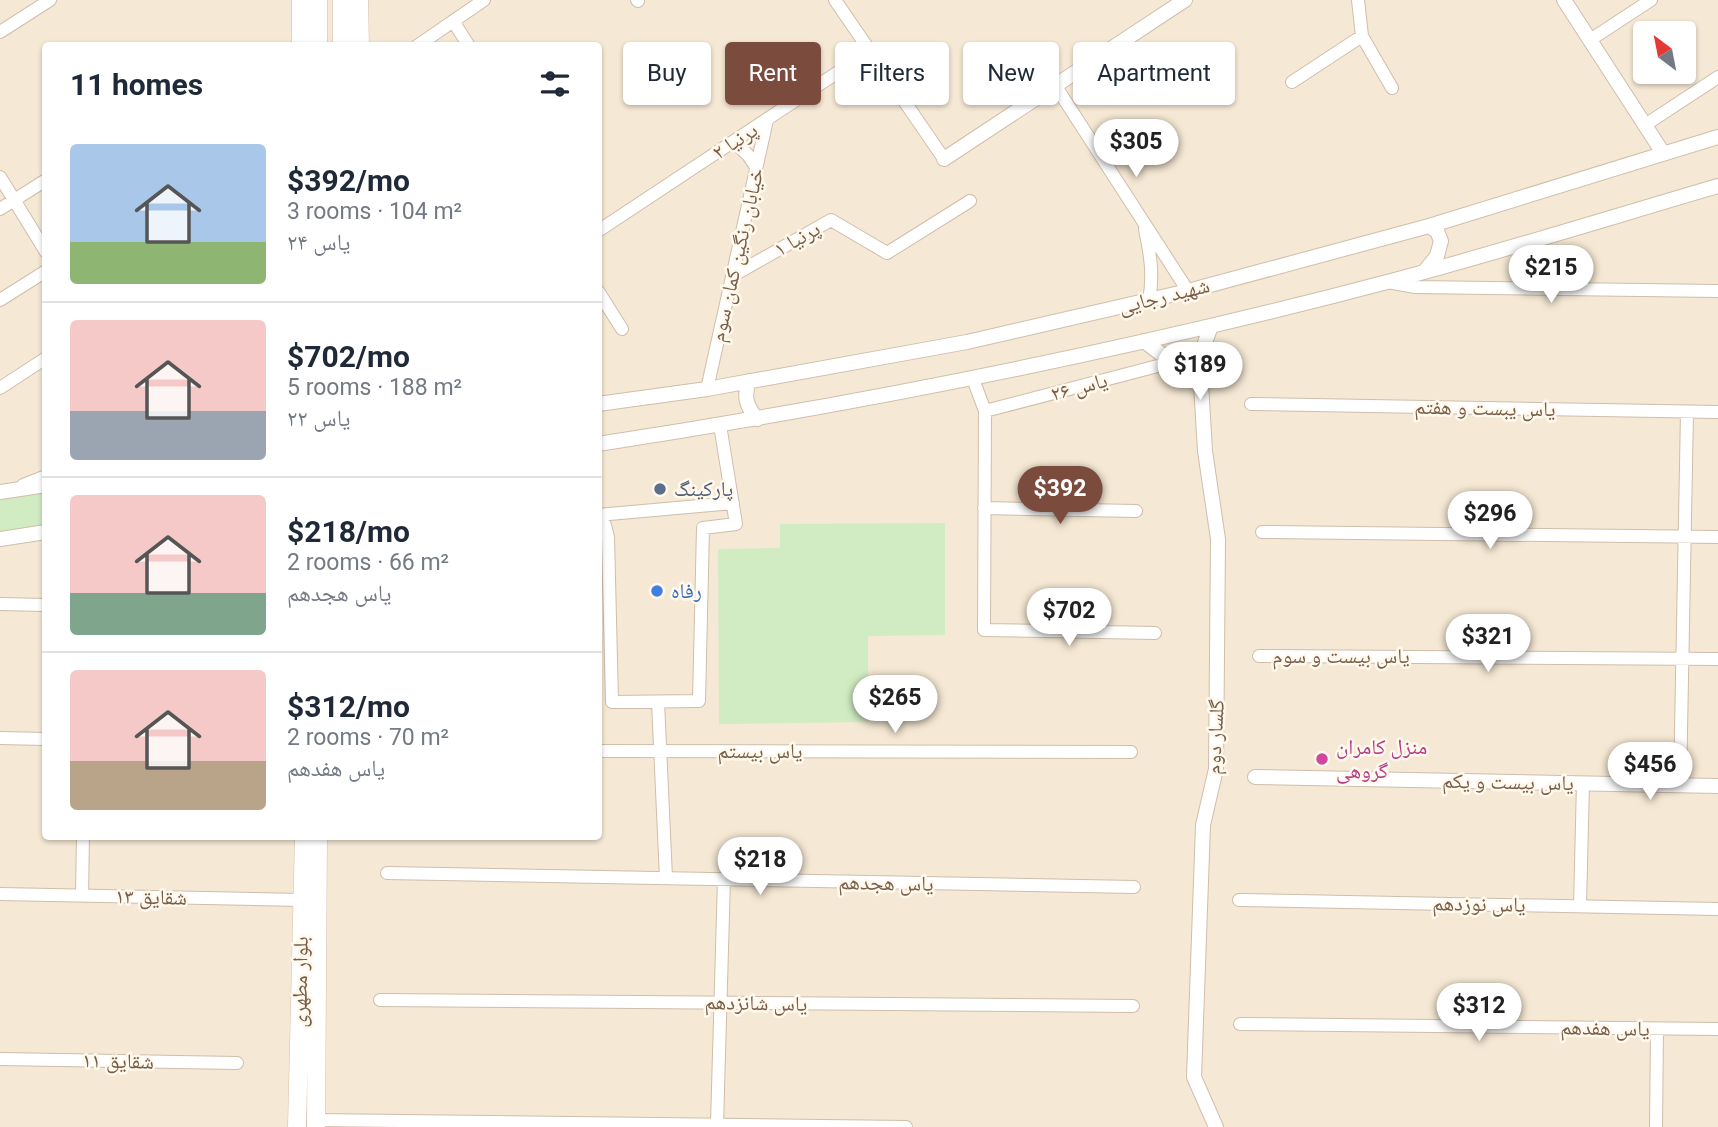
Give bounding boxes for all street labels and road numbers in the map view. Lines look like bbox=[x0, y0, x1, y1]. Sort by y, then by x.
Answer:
street label: پرنیا ۲ bbox=[708, 118, 762, 165]
street label: خیابان رنگین کمان سوم bbox=[705, 166, 771, 345]
street label: پرنیا ۱ bbox=[770, 216, 824, 262]
street label: شهید رجایی bbox=[1116, 273, 1212, 320]
street label: یاس ۲۶ bbox=[1048, 368, 1110, 407]
street label: یاس یبست و هفتم bbox=[1414, 395, 1556, 423]
street label: یاس بیست و سوم bbox=[1272, 644, 1410, 670]
street label: گلسار دوم bbox=[1201, 699, 1231, 775]
street label: یاس بیستم bbox=[718, 739, 802, 765]
street label: یاس بیست و یکم bbox=[1442, 769, 1574, 797]
street label: یاس هجدهم bbox=[838, 870, 934, 898]
street label: شقایق ۱۳ bbox=[115, 884, 187, 911]
street label: یاس نوزدهم bbox=[1432, 891, 1526, 919]
street label: بلوار مطهری bbox=[287, 936, 313, 1028]
street label: یاس شانزدهم bbox=[704, 990, 808, 1018]
street label: یاس هفدهم bbox=[1560, 1015, 1650, 1043]
street label: شقایق ۱۱ bbox=[82, 1048, 154, 1075]

